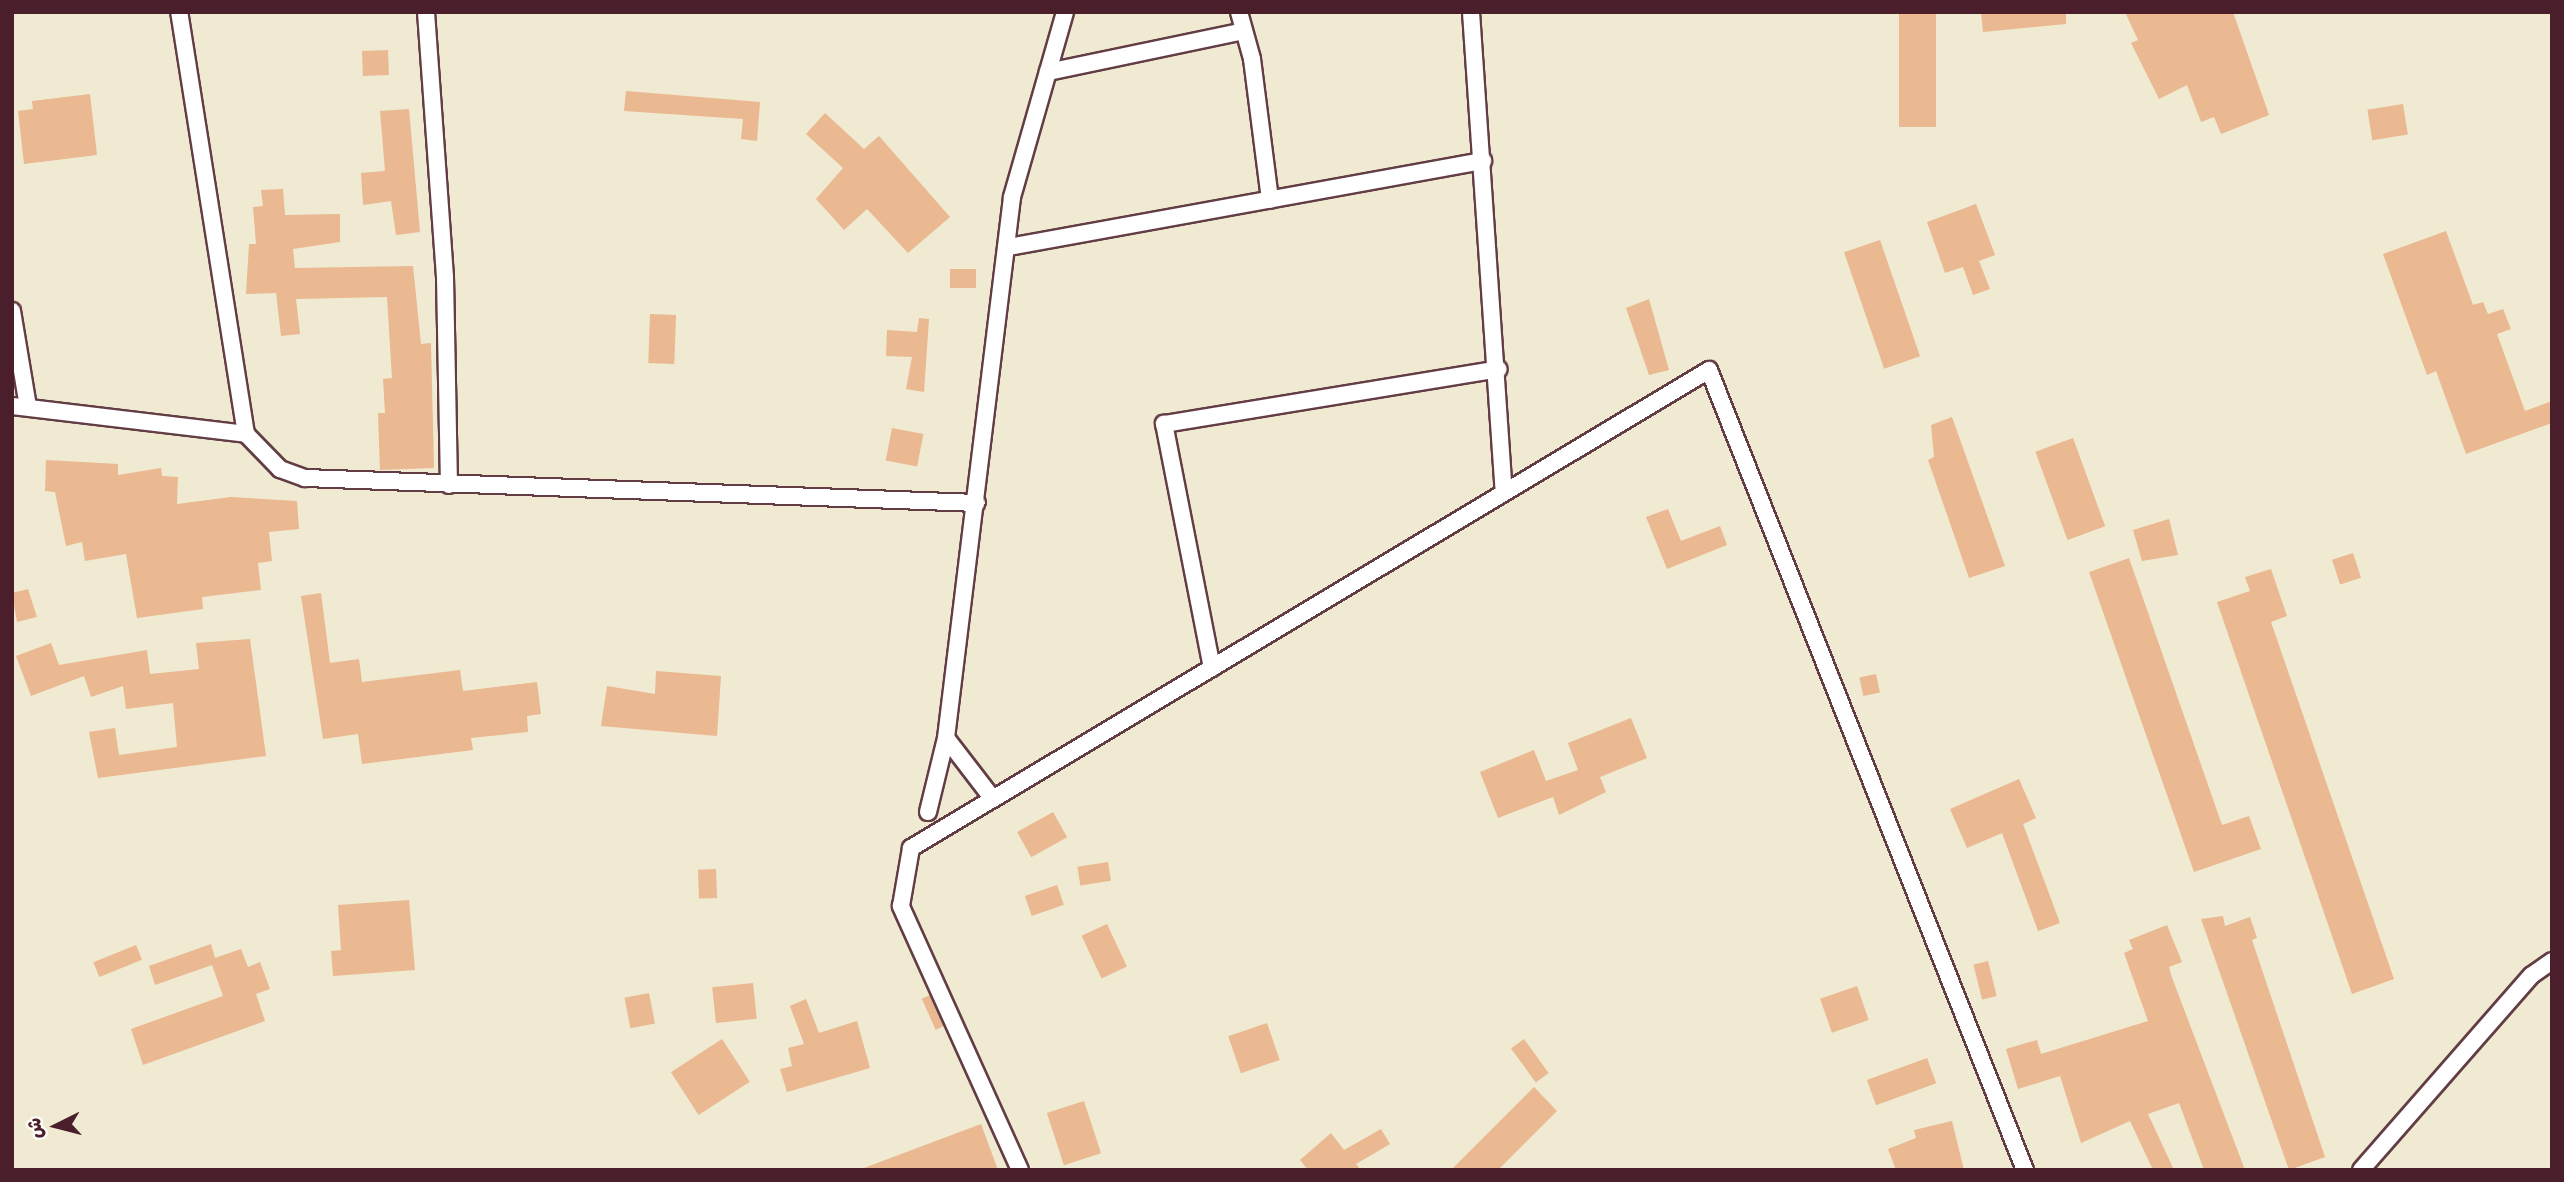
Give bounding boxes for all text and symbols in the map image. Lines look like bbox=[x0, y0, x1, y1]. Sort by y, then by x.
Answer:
north arrow bbox=[21, 1091, 91, 1161]
text: ش bbox=[22, 1117, 48, 1140]

